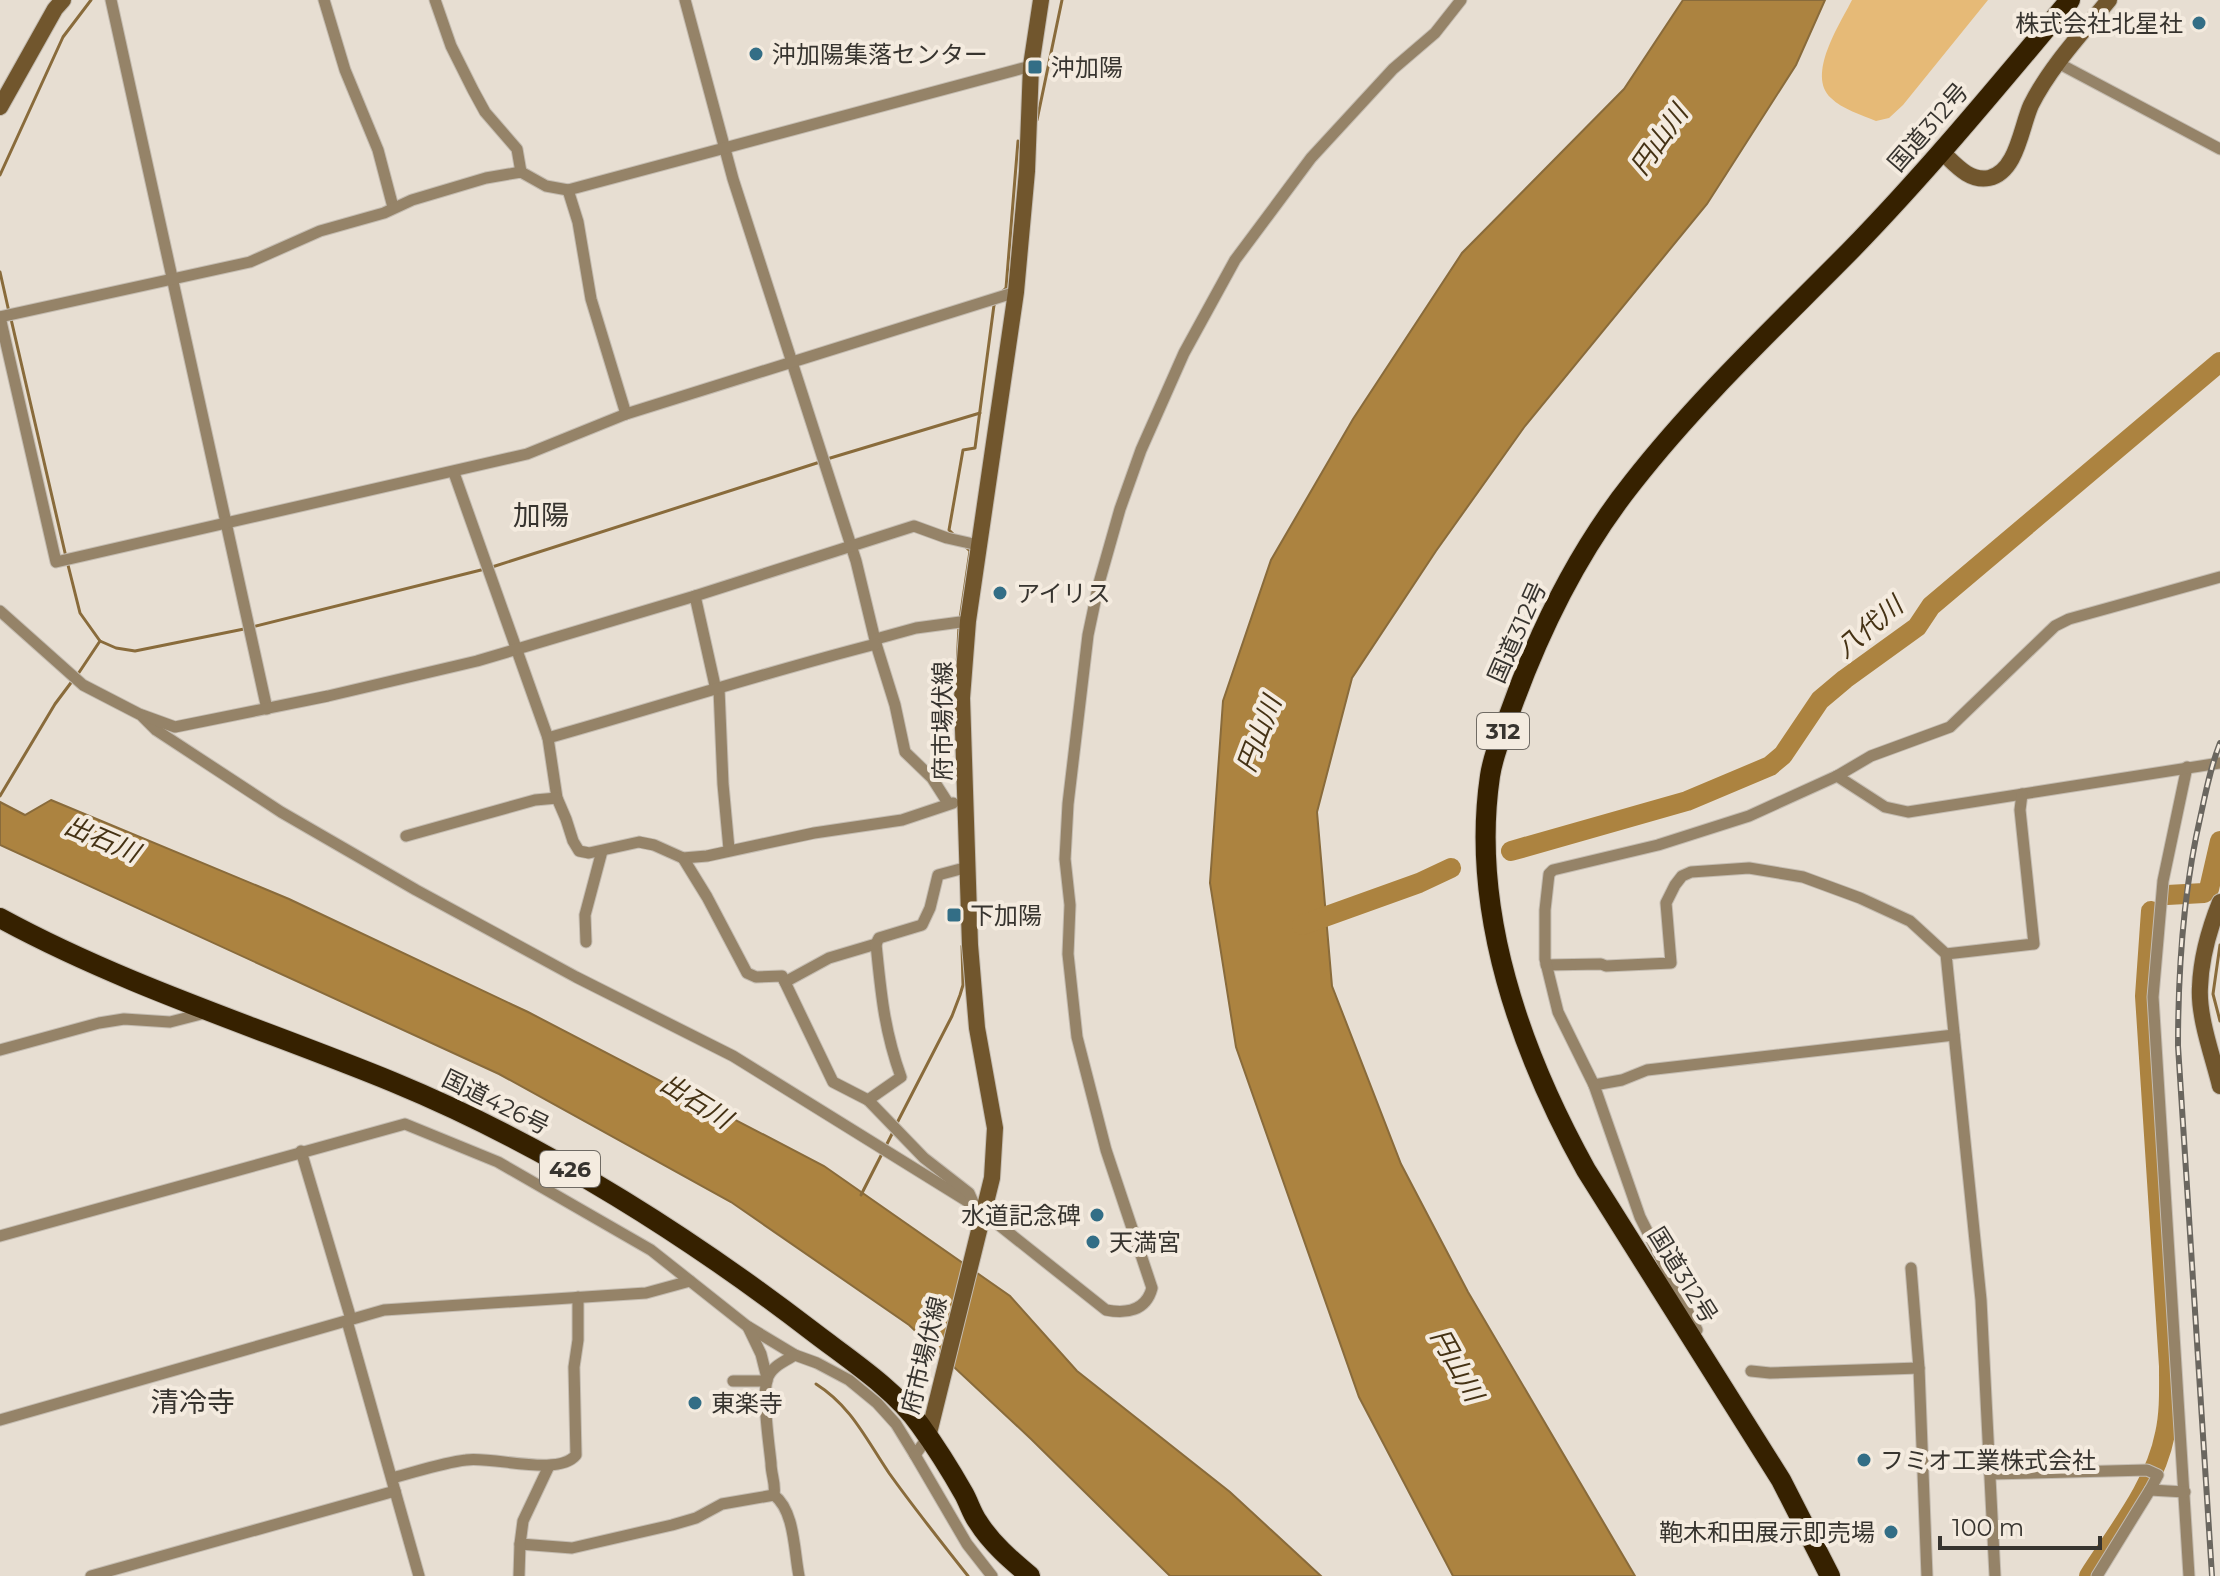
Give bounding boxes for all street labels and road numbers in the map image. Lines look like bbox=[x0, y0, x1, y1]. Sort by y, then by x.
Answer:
street label: 国道312号 bbox=[1882, 77, 1974, 177]
street label: 国道312号 bbox=[1482, 577, 1552, 687]
street label: 府市場伏線 bbox=[928, 661, 957, 781]
road number: 312 bbox=[1477, 713, 1529, 749]
street label: 国道426号 bbox=[438, 1064, 554, 1140]
road number: 426 bbox=[540, 1151, 600, 1187]
street label: 国道312号 bbox=[1642, 1222, 1724, 1328]
street label: 府市場伏線 bbox=[895, 1293, 953, 1417]

